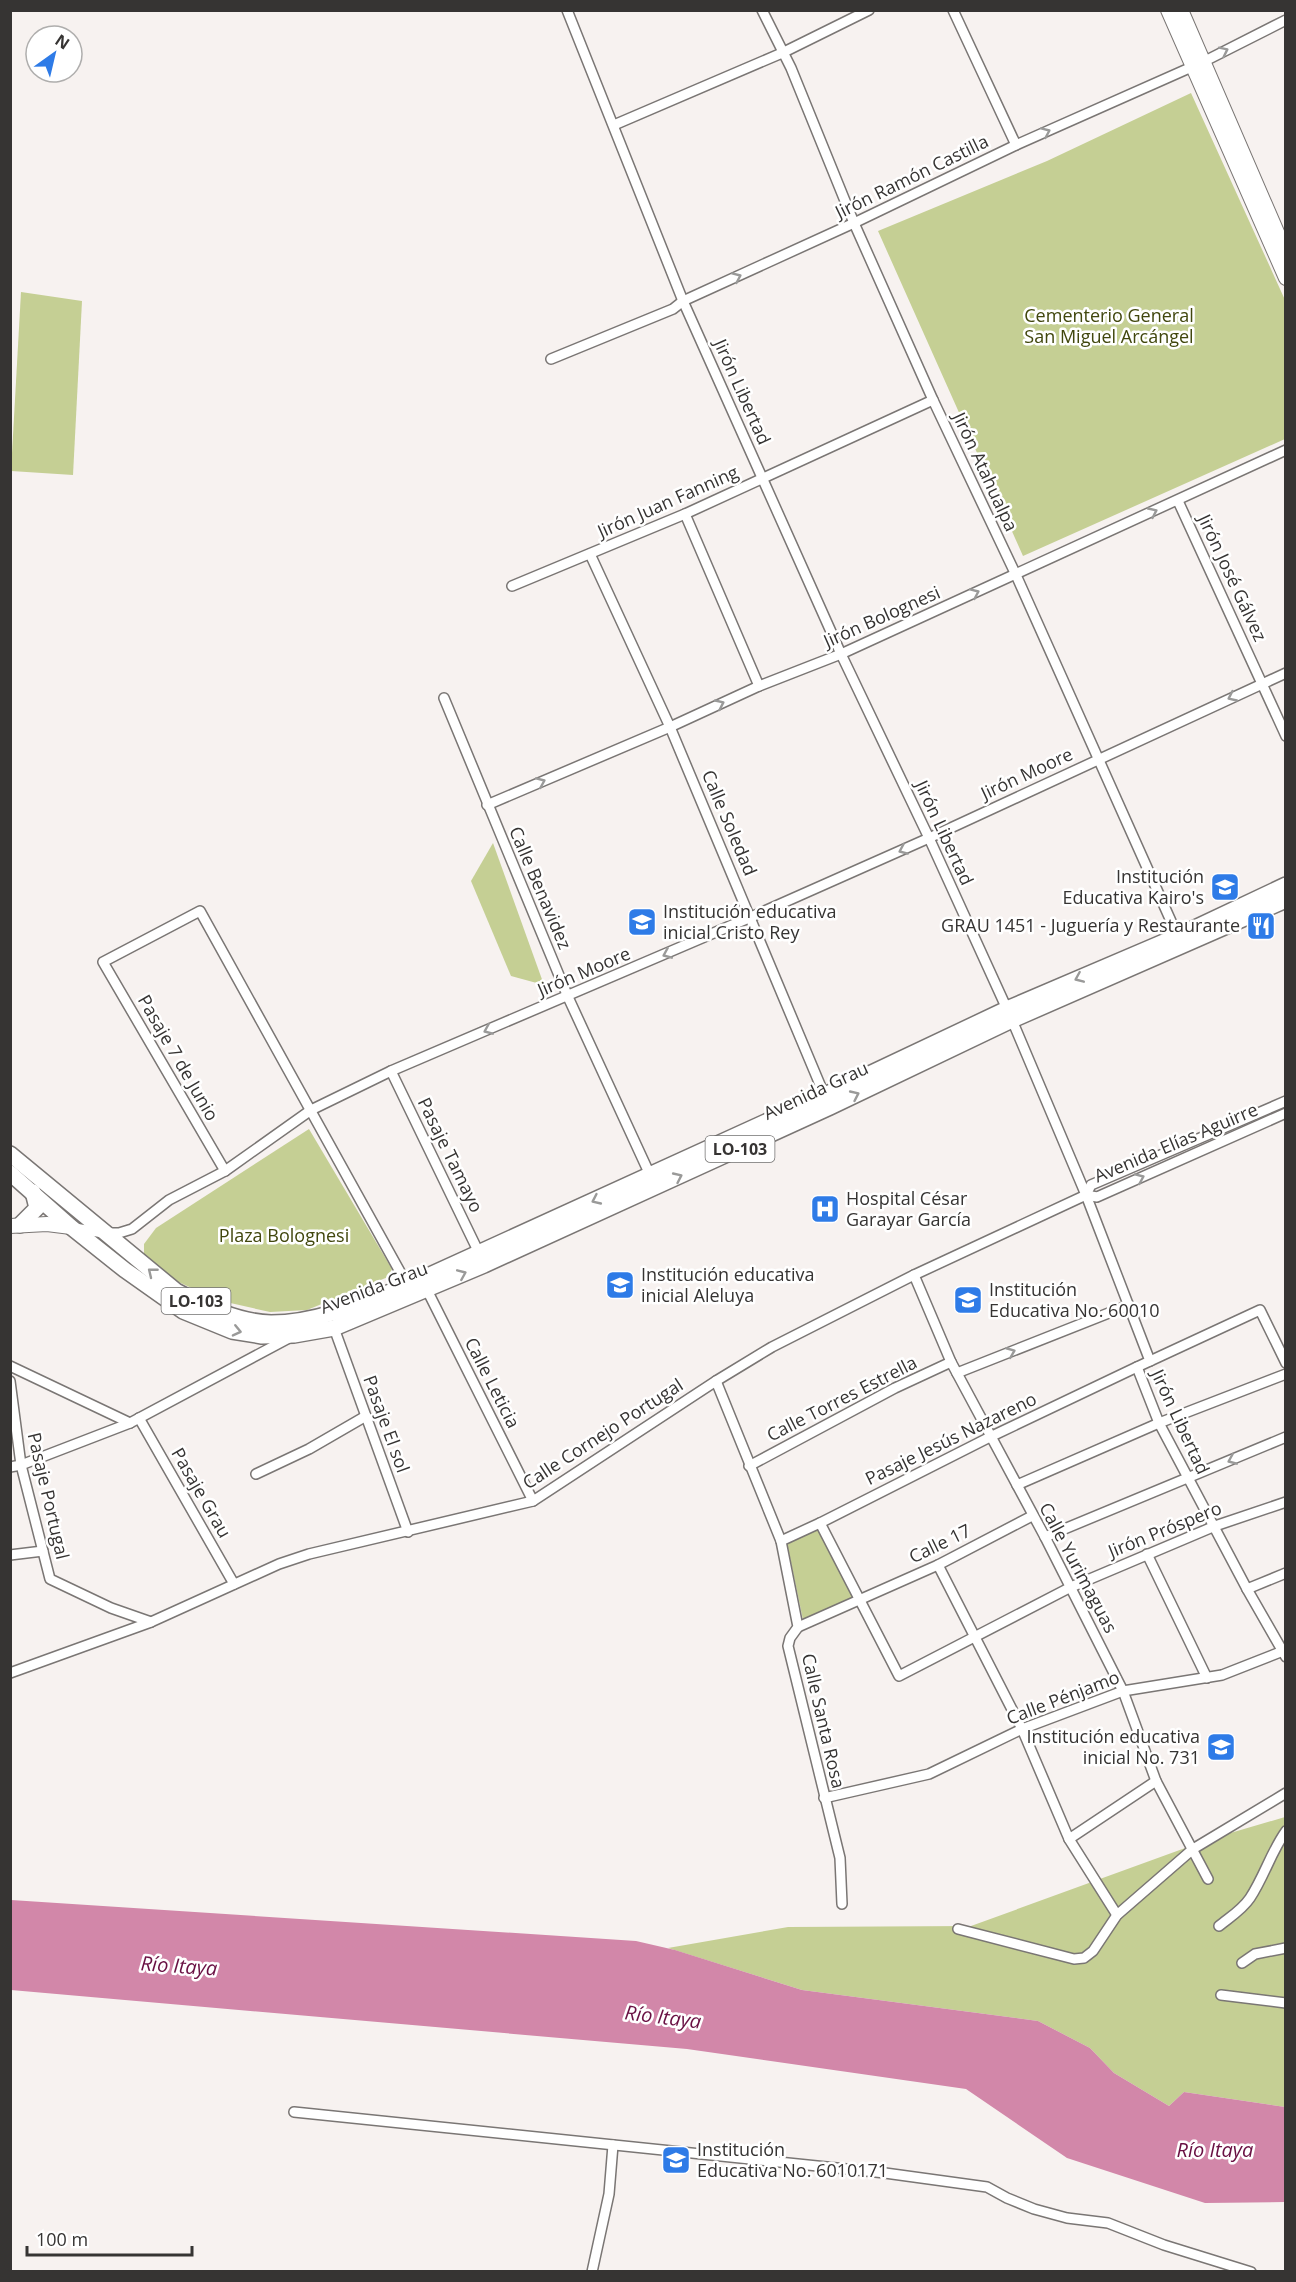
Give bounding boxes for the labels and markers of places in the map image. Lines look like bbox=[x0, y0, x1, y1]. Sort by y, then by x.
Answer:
place label: Institución Educativa Kairo's bbox=[1062, 864, 1204, 909]
school or university icon: Institución Educativa Kairo's bbox=[1209, 871, 1241, 903]
place label: Institución educativa inicial Cristo Rey bbox=[663, 899, 837, 944]
school or university icon: Institución educativa inicial Cristo Rey bbox=[626, 906, 658, 938]
restaurant icon: GRAU 1451 - Juguería y Restaurante bbox=[1245, 910, 1277, 942]
place label: GRAU 1451 - Juguería y Restaurante bbox=[941, 913, 1240, 937]
place label: Hospital César Garayar García bbox=[846, 1186, 971, 1231]
hospital icon: Hospital César Garayar García bbox=[809, 1193, 841, 1225]
place label: Institución educativa inicial Aleluya bbox=[641, 1262, 815, 1307]
school or university icon: Institución educativa inicial Aleluya bbox=[604, 1269, 636, 1301]
place label: Institución Educativa No. 60010 bbox=[989, 1277, 1160, 1322]
school or university icon: Institución Educativa No. 60010 bbox=[952, 1284, 984, 1316]
place label: Institución educativa inicial No. 731 bbox=[1026, 1724, 1200, 1769]
school or university icon: Institución educativa inicial No. 731 bbox=[1205, 1731, 1237, 1763]
place label: Institución Educativa No. 6010171 bbox=[697, 2137, 888, 2182]
school or university icon: Institución Educativa No. 6010171 bbox=[660, 2144, 692, 2176]

